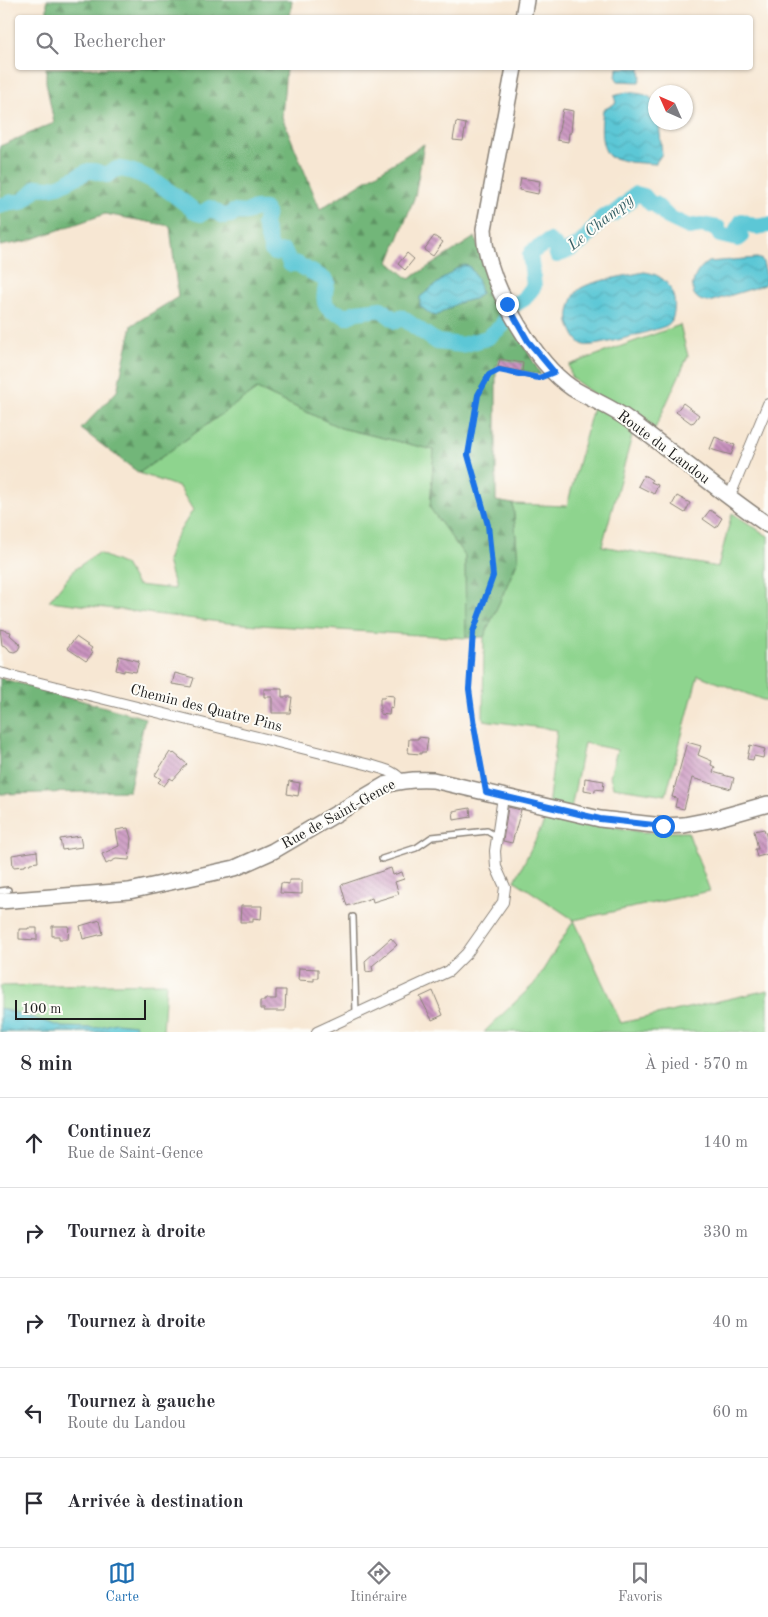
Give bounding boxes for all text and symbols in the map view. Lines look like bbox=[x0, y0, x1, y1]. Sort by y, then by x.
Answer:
search box bbox=[15, 15, 753, 70]
icon: search bbox=[33, 29, 61, 57]
text: Rechercher bbox=[73, 33, 166, 52]
north arrow bbox=[648, 85, 693, 130]
water label: Le Champy bbox=[564, 191, 637, 255]
route end bbox=[496, 293, 519, 316]
street label: Route du Landou bbox=[614, 408, 712, 488]
street label: Chemin des Quatre Pins bbox=[128, 683, 284, 735]
street label: Rue de Saint-Gence bbox=[280, 777, 399, 853]
route start bbox=[652, 815, 675, 838]
scale bar bbox=[15, 997, 146, 1020]
text: 100 m bbox=[22, 1002, 61, 1016]
text: 8 min bbox=[20, 1054, 73, 1075]
text: À pied · 570 m bbox=[645, 1057, 748, 1073]
text: Continuez bbox=[67, 1123, 151, 1142]
icon: ahead bbox=[20, 1129, 48, 1157]
text: 140 m bbox=[703, 1135, 748, 1151]
text: Rue de Saint-Gence bbox=[67, 1146, 203, 1162]
icon: right bbox=[20, 1219, 48, 1247]
text: Tournez à droite bbox=[67, 1223, 206, 1242]
text: 330 m bbox=[703, 1225, 748, 1241]
icon: right bbox=[20, 1309, 48, 1337]
text: Tournez à droite bbox=[67, 1313, 206, 1332]
text: 40 m bbox=[712, 1315, 748, 1331]
text: Tournez à gauche bbox=[67, 1393, 215, 1412]
icon: left bbox=[20, 1399, 48, 1427]
text: 60 m bbox=[712, 1405, 748, 1421]
text: Route du Landou bbox=[67, 1416, 186, 1432]
icon: arrive bbox=[20, 1489, 48, 1517]
text: Arrivée à destination bbox=[67, 1493, 243, 1512]
tab: Carte bbox=[106, 1559, 139, 1606]
tab: Itinéraire bbox=[350, 1559, 407, 1606]
tab: Favoris bbox=[618, 1559, 662, 1606]

